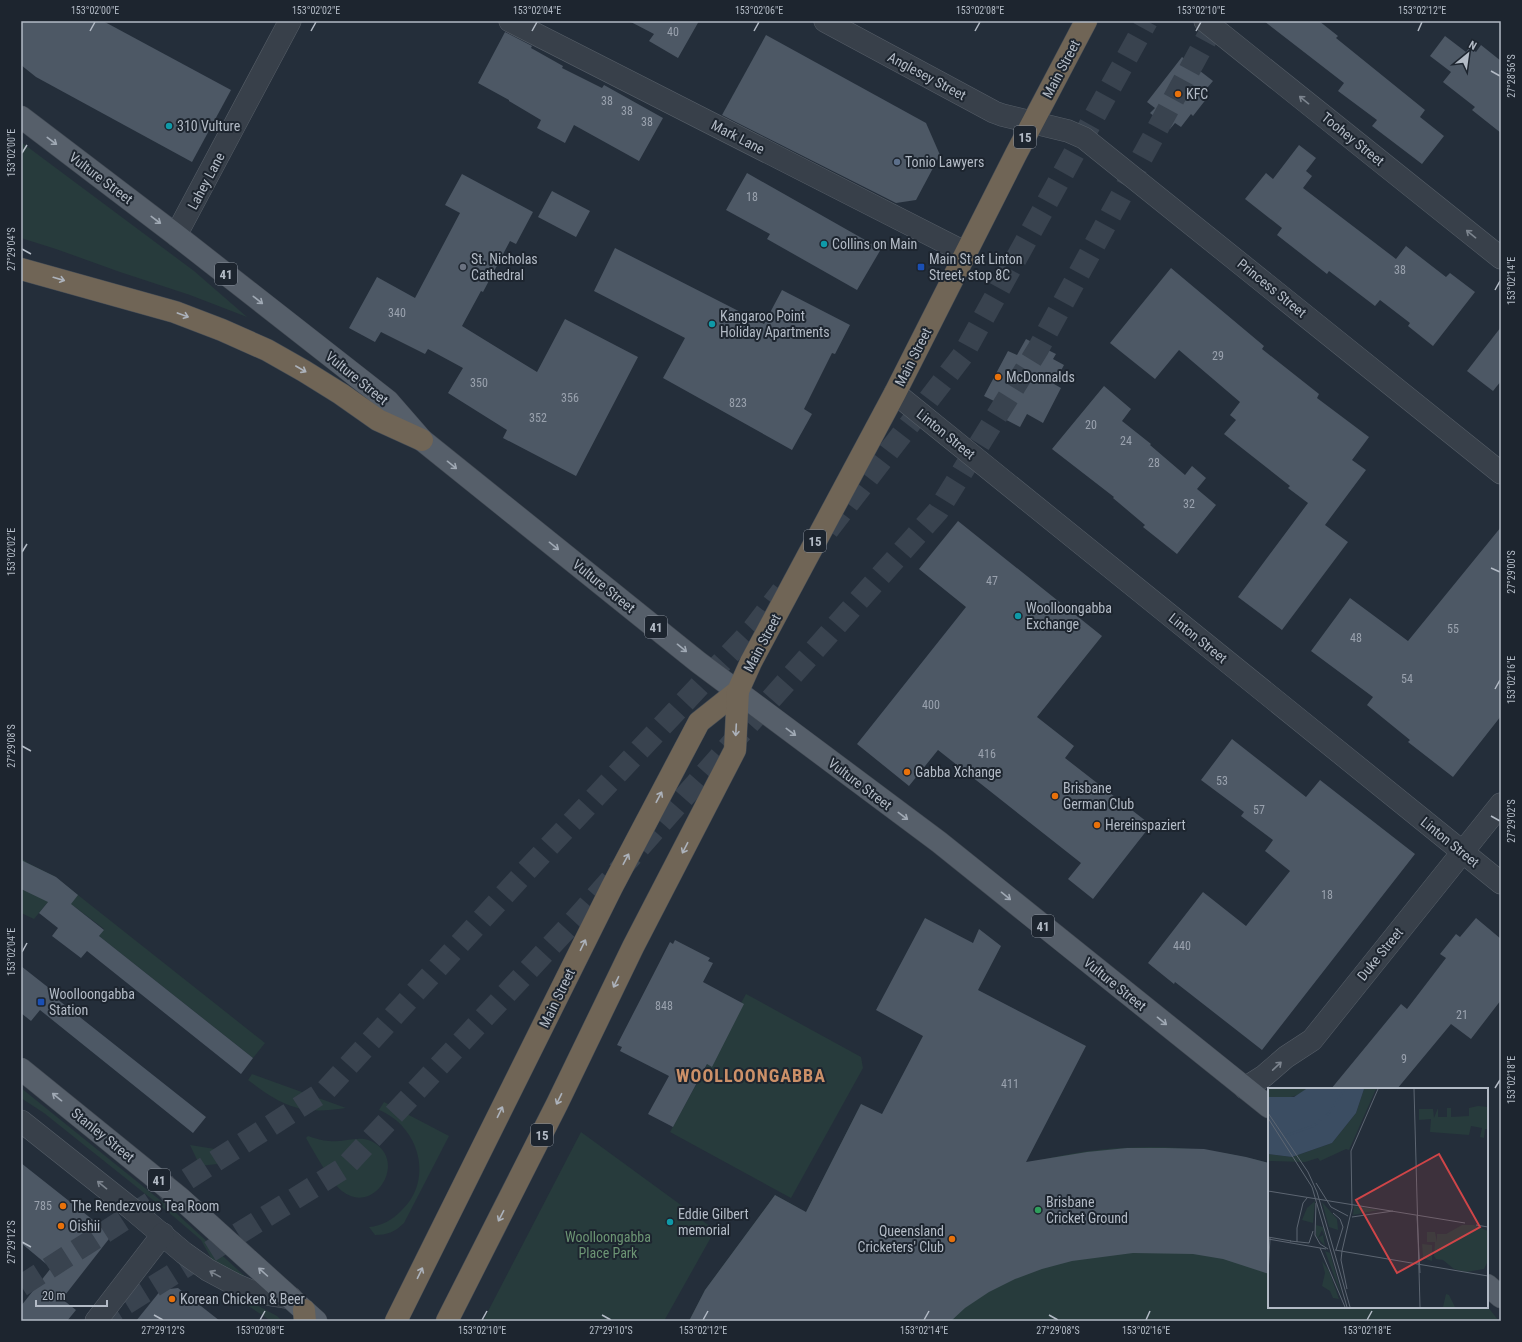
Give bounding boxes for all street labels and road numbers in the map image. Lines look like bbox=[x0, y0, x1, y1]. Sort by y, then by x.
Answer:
street label: Main Street bbox=[1039, 37, 1083, 101]
street label: Anglesey Street bbox=[885, 49, 969, 103]
street label: Toohey Street bbox=[1319, 109, 1387, 169]
street label: Mark Lane bbox=[709, 117, 768, 157]
road number: 15 bbox=[1014, 126, 1036, 148]
street label: Vulture Street bbox=[66, 149, 136, 207]
street label: Lahey Lane bbox=[184, 149, 228, 212]
street label: Princess Street bbox=[1234, 255, 1310, 321]
road number: 41 bbox=[215, 263, 237, 285]
street label: Main Street bbox=[892, 325, 934, 389]
street label: Vulture Street bbox=[323, 348, 391, 408]
street label: Linton Street bbox=[914, 406, 978, 462]
road number: 15 bbox=[804, 530, 826, 552]
street label: Vulture Street bbox=[570, 556, 638, 616]
street label: Linton Street bbox=[1166, 610, 1230, 666]
street label: Main Street bbox=[740, 611, 784, 675]
road number: 41 bbox=[645, 616, 667, 638]
street label: Vulture Street bbox=[825, 755, 895, 813]
street label: Linton Street bbox=[1418, 814, 1482, 870]
road number: 41 bbox=[1032, 915, 1054, 937]
street label: Duke Street bbox=[1354, 924, 1406, 984]
street label: Vulture Street bbox=[1081, 954, 1149, 1014]
street label: Main Street bbox=[536, 966, 578, 1030]
street label: Stanley Street bbox=[68, 1105, 138, 1165]
road number: 15 bbox=[531, 1124, 553, 1146]
road number: 41 bbox=[148, 1169, 170, 1191]

